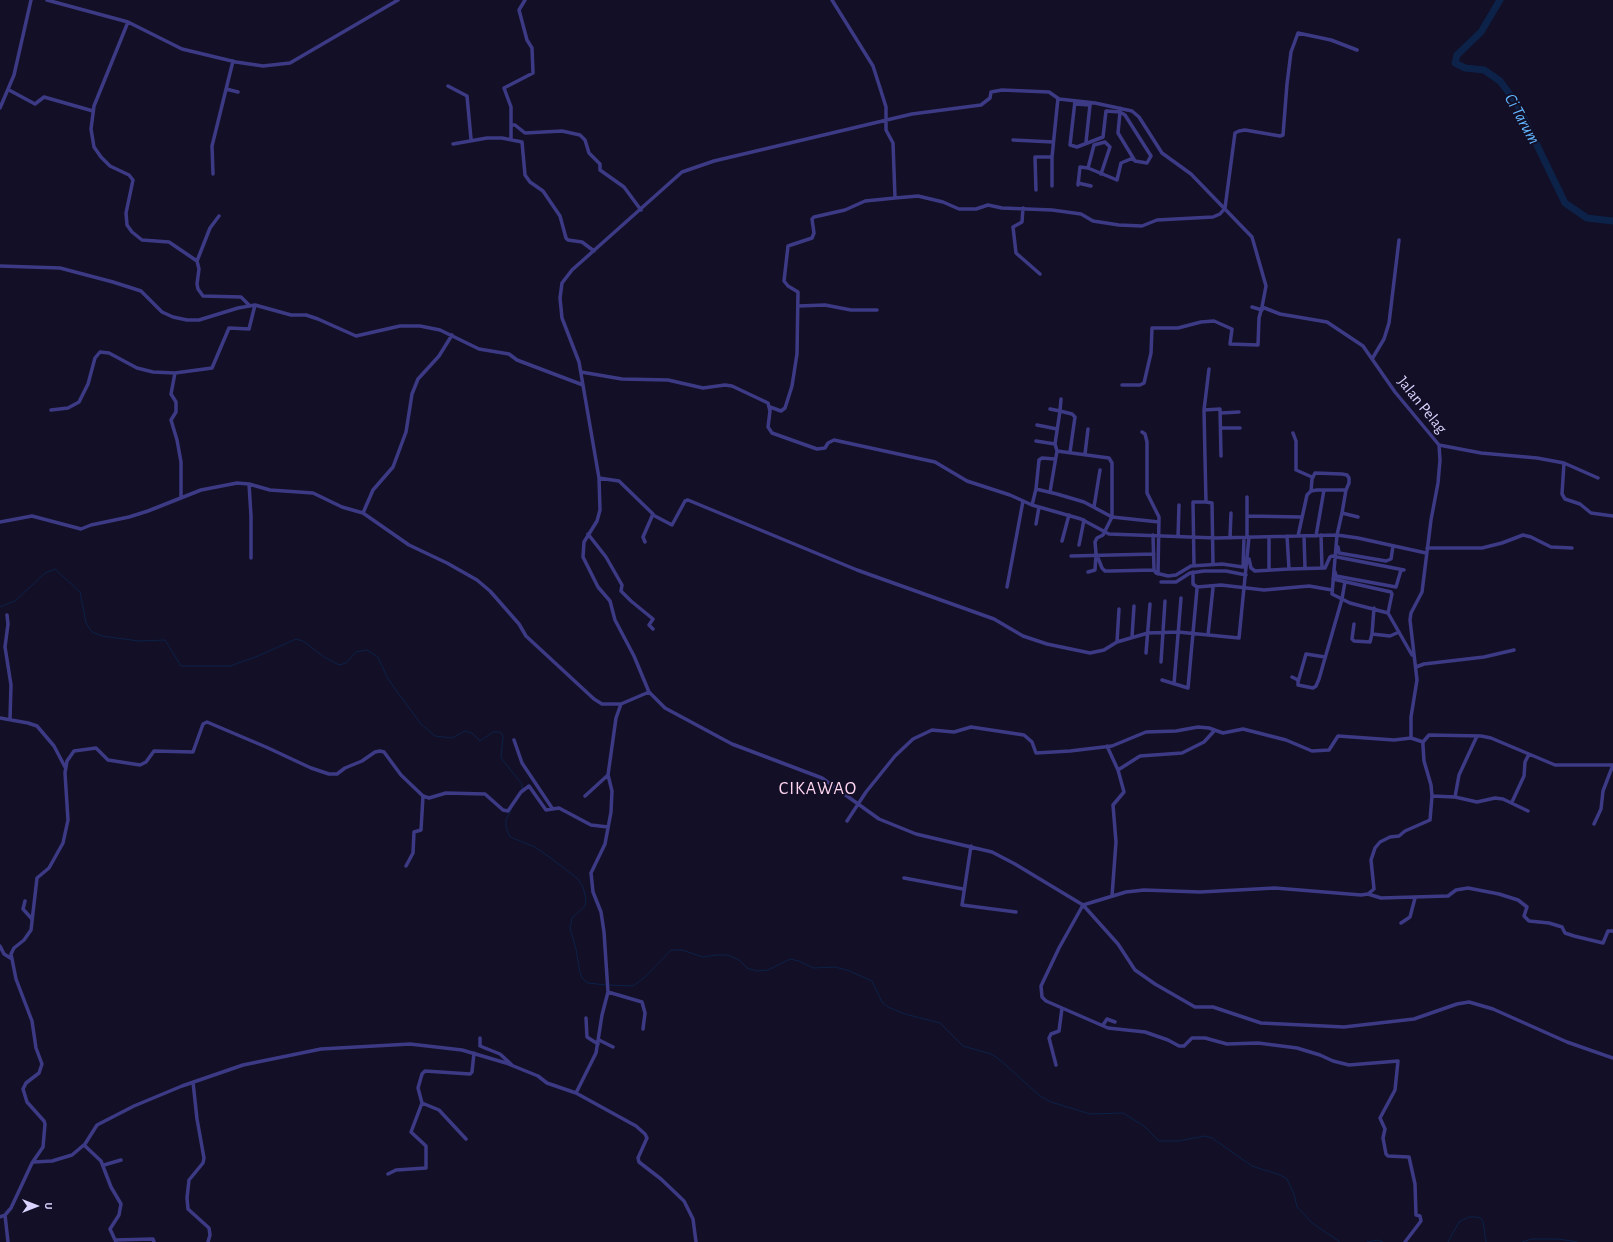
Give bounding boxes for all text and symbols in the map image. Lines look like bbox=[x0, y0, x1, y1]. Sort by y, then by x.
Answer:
water label: Ci Tarum bbox=[1500, 90, 1544, 148]
street label: Jalan Pelag bbox=[1393, 372, 1451, 438]
district label: CIKAWAO bbox=[779, 778, 857, 800]
north arrow bbox=[16, 1186, 56, 1226]
text: U bbox=[43, 1202, 54, 1210]

